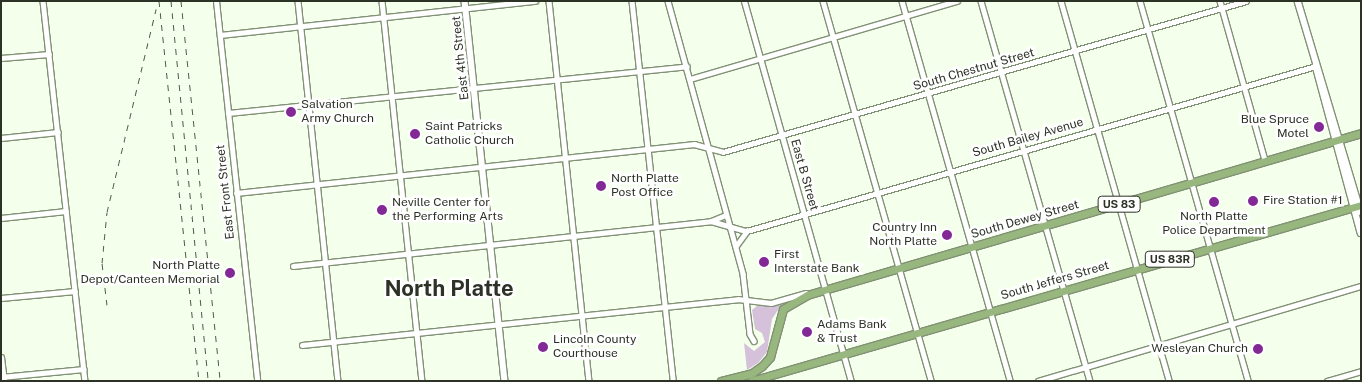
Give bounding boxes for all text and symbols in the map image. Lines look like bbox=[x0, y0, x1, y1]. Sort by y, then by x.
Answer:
street label: East 4th Street bbox=[449, 15, 473, 101]
street label: South Chestnut Street bbox=[912, 46, 1036, 94]
place label: Salvation Army Church bbox=[301, 98, 374, 126]
marker: Salvation Army Church bbox=[285, 106, 297, 118]
place label: Blue Spruce Motel bbox=[1241, 113, 1309, 141]
street label: South Bailey Avenue bbox=[971, 115, 1085, 161]
place label: Saint Patricks Catholic Church bbox=[425, 120, 514, 148]
marker: Blue Spruce Motel bbox=[1313, 121, 1325, 133]
marker: Saint Patricks Catholic Church bbox=[409, 128, 421, 140]
street label: East B Street bbox=[787, 138, 821, 212]
street label: East Front Street bbox=[214, 144, 238, 240]
place label: North Platte Post Office bbox=[611, 172, 679, 200]
marker: North Platte Post Office bbox=[595, 180, 607, 192]
place label: Fire Station #1 bbox=[1263, 194, 1343, 208]
road number: US 83 bbox=[1096, 195, 1142, 212]
marker: Fire Station #1 bbox=[1247, 195, 1259, 207]
place label: Neville Center for the Performing Arts bbox=[392, 196, 503, 224]
marker: North Platte Police Department bbox=[1208, 196, 1220, 208]
street label: South Dewey Street bbox=[969, 198, 1081, 242]
marker: Neville Center for the Performing Arts bbox=[376, 204, 388, 216]
place label: North Platte Police Department bbox=[1162, 210, 1266, 238]
place label: Country Inn North Platte bbox=[869, 221, 937, 249]
marker: Country Inn North Platte bbox=[941, 229, 953, 241]
place label: First Interstate Bank bbox=[774, 248, 860, 276]
road number: US 83R bbox=[1144, 250, 1196, 268]
marker: First Interstate Bank bbox=[758, 256, 770, 268]
place label: North Platte Depot/Canteen Memorial bbox=[80, 259, 220, 287]
street label: South Jeffers Street bbox=[999, 259, 1111, 303]
marker: North Platte Depot/Canteen Memorial bbox=[224, 267, 236, 279]
district label: North Platte bbox=[384, 276, 514, 302]
place label: Adams Bank & Trust bbox=[817, 318, 887, 346]
marker: Adams Bank & Trust bbox=[801, 326, 813, 338]
place label: Lincoln County Courthouse bbox=[553, 333, 636, 361]
marker: Lincoln County Courthouse bbox=[537, 341, 549, 353]
place label: Wesleyan Church bbox=[1151, 342, 1248, 356]
marker: Wesleyan Church bbox=[1252, 343, 1264, 355]

